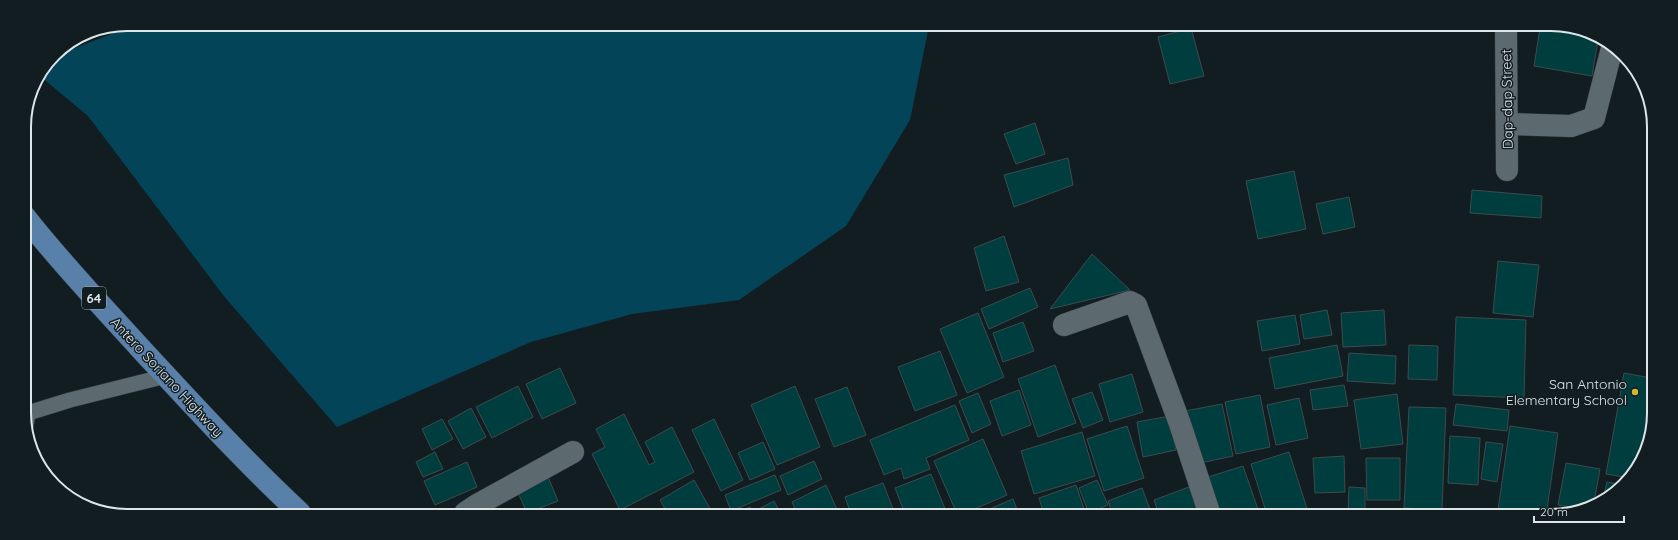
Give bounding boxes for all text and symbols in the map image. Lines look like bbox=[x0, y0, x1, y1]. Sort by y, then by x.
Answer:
street label: Dap-dap Street bbox=[1497, 49, 1517, 149]
road number: 64 bbox=[82, 287, 106, 309]
street label: Antero Soriano Highway bbox=[107, 313, 227, 441]
place label: San Antonio Elementary School bbox=[1506, 375, 1627, 409]
marker: San Antonio Elementary School bbox=[1630, 387, 1640, 397]
scale bar bbox=[1534, 498, 1624, 524]
text: 20 m bbox=[1540, 504, 1568, 519]

